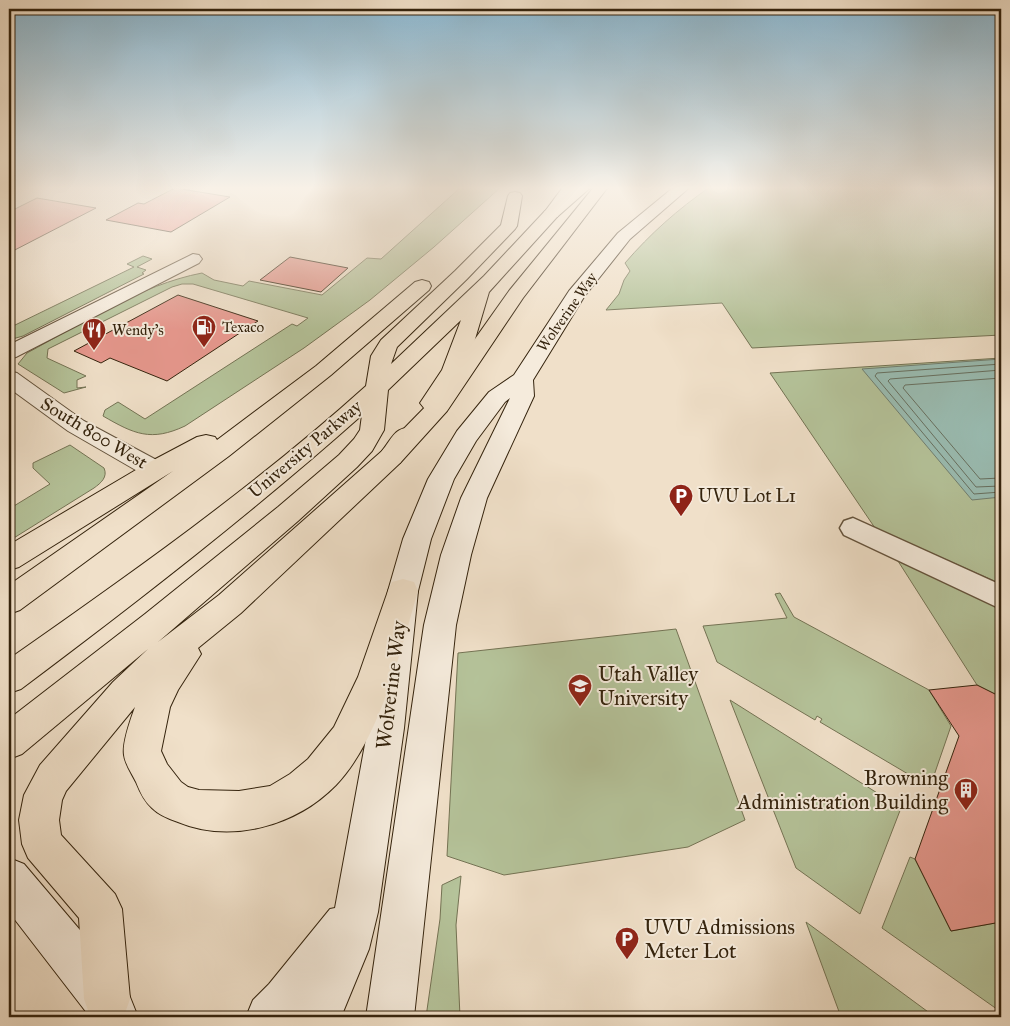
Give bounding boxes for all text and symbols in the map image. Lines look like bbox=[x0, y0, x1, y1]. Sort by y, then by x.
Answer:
street label: Wolverine Way bbox=[533, 268, 601, 355]
fuel station icon: Texaco bbox=[191, 314, 217, 348]
restaurant icon: Wendy's bbox=[81, 317, 107, 351]
place label: Texaco bbox=[222, 318, 265, 336]
place label: Wendy's bbox=[112, 321, 164, 339]
street label: South 800 West bbox=[37, 393, 152, 474]
street label: University Parkway bbox=[244, 395, 367, 503]
parking icon: UVU Lot L1 bbox=[668, 483, 694, 517]
place label: UVU Lot L1 bbox=[698, 485, 796, 507]
street label: Wolverine Way bbox=[370, 618, 412, 751]
place label: Utah Valley University bbox=[598, 661, 699, 711]
school or university icon: Utah Valley University bbox=[567, 673, 593, 707]
place label: Browning Administration Building bbox=[736, 765, 948, 815]
building icon: Browning Administration Building bbox=[953, 777, 979, 811]
place label: UVU Admissions Meter Lot bbox=[644, 914, 795, 964]
parking icon: UVU Admissions Meter Lot bbox=[614, 926, 640, 960]

